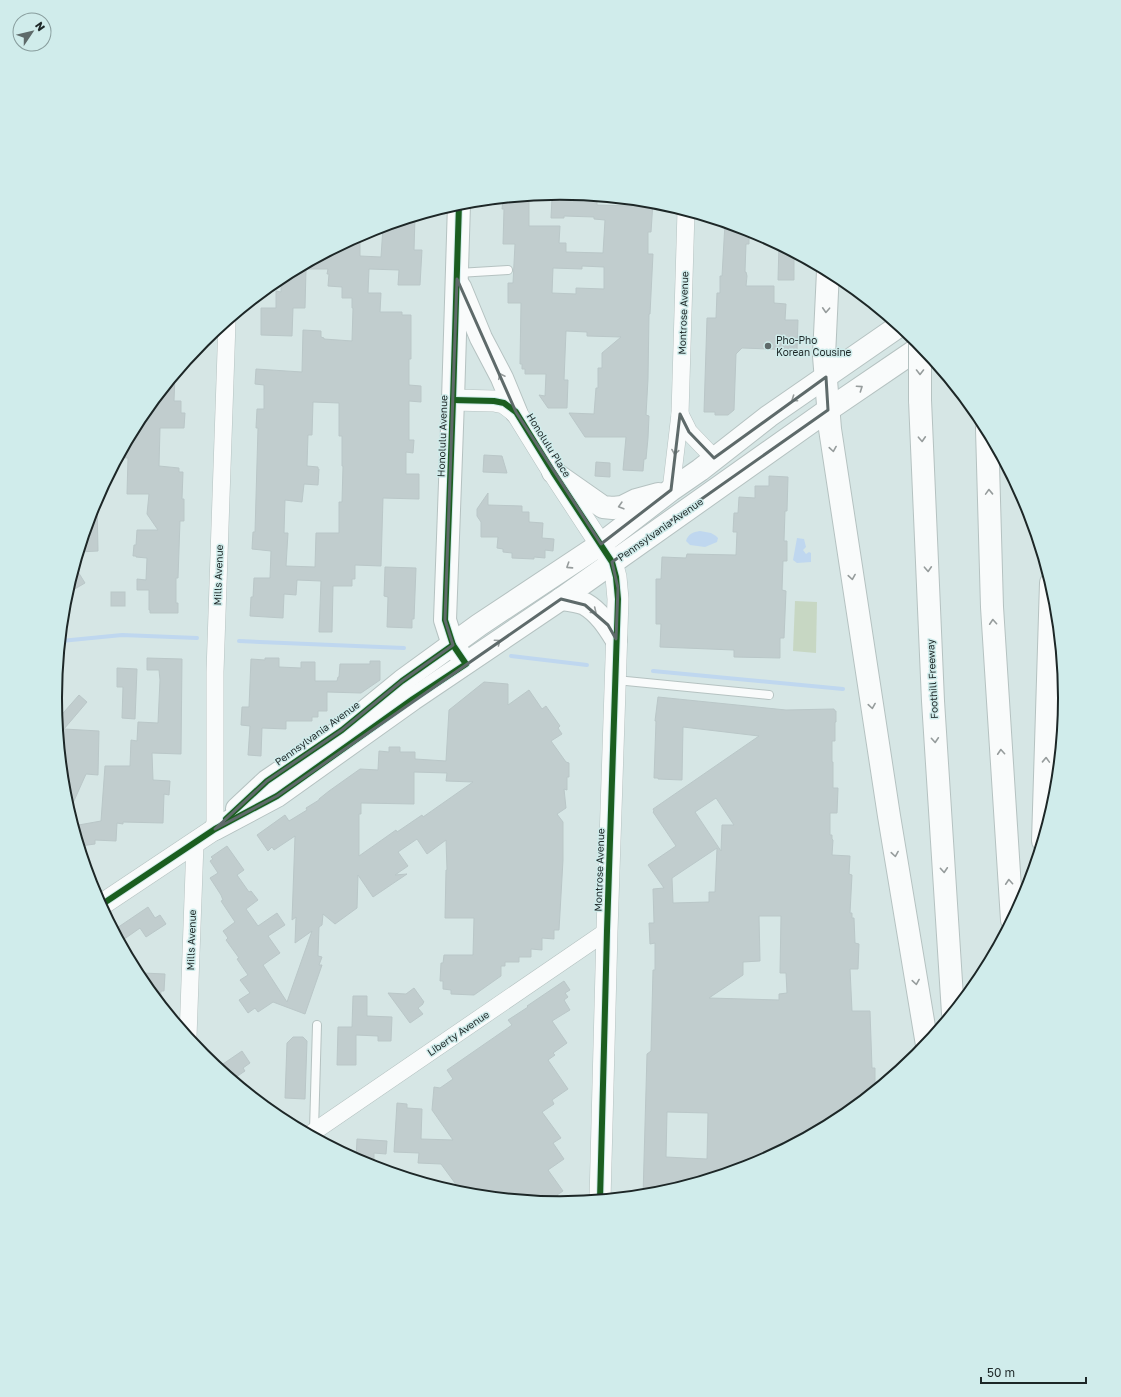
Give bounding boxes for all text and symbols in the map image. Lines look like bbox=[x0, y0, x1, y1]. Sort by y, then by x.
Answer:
north arrow bbox=[12, 12, 52, 52]
text: N bbox=[33, 19, 48, 33]
street label: Montrose Avenue bbox=[676, 271, 690, 355]
one-way arrow bbox=[822, 307, 830, 313]
place label: Pho-Pho Korean Cousine bbox=[776, 334, 852, 358]
marker: Pho-Pho Korean Cousine bbox=[763, 341, 773, 351]
one-way arrow bbox=[916, 369, 924, 375]
one-way arrow bbox=[498, 372, 505, 380]
one-way arrow bbox=[856, 385, 863, 393]
one-way arrow bbox=[791, 394, 798, 402]
street label: Honolulu Avenue bbox=[435, 395, 449, 477]
street label: Honolulu Place bbox=[524, 411, 574, 479]
one-way arrow bbox=[917, 436, 926, 442]
one-way arrow bbox=[828, 446, 836, 452]
one-way arrow bbox=[671, 449, 680, 455]
one-way arrow bbox=[985, 489, 993, 495]
street label: Pennsylvania Avenue bbox=[615, 495, 705, 563]
one-way arrow bbox=[617, 501, 624, 510]
street label: Mills Avenue bbox=[211, 544, 225, 606]
one-way arrow bbox=[566, 561, 573, 569]
one-way arrow bbox=[923, 566, 932, 572]
one-way arrow bbox=[847, 574, 856, 580]
one-way arrow bbox=[589, 607, 596, 614]
one-way arrow bbox=[989, 619, 998, 625]
street label: Foothill Freeway bbox=[924, 638, 940, 719]
one-way arrow bbox=[494, 639, 501, 647]
street label: Pennsylvania Avenue bbox=[272, 698, 362, 768]
one-way arrow bbox=[867, 703, 876, 709]
one-way arrow bbox=[931, 737, 940, 743]
one-way arrow bbox=[997, 749, 1006, 755]
one-way arrow bbox=[1041, 757, 1050, 763]
street label: Montrose Avenue bbox=[592, 828, 606, 912]
one-way arrow bbox=[890, 851, 899, 857]
one-way arrow bbox=[939, 867, 948, 873]
one-way arrow bbox=[1005, 879, 1014, 885]
street label: Mills Avenue bbox=[184, 909, 198, 971]
one-way arrow bbox=[912, 979, 920, 985]
street label: Liberty Avenue bbox=[425, 1008, 491, 1058]
scale bar bbox=[981, 1359, 1086, 1385]
text: 50 m bbox=[987, 1365, 1015, 1380]

